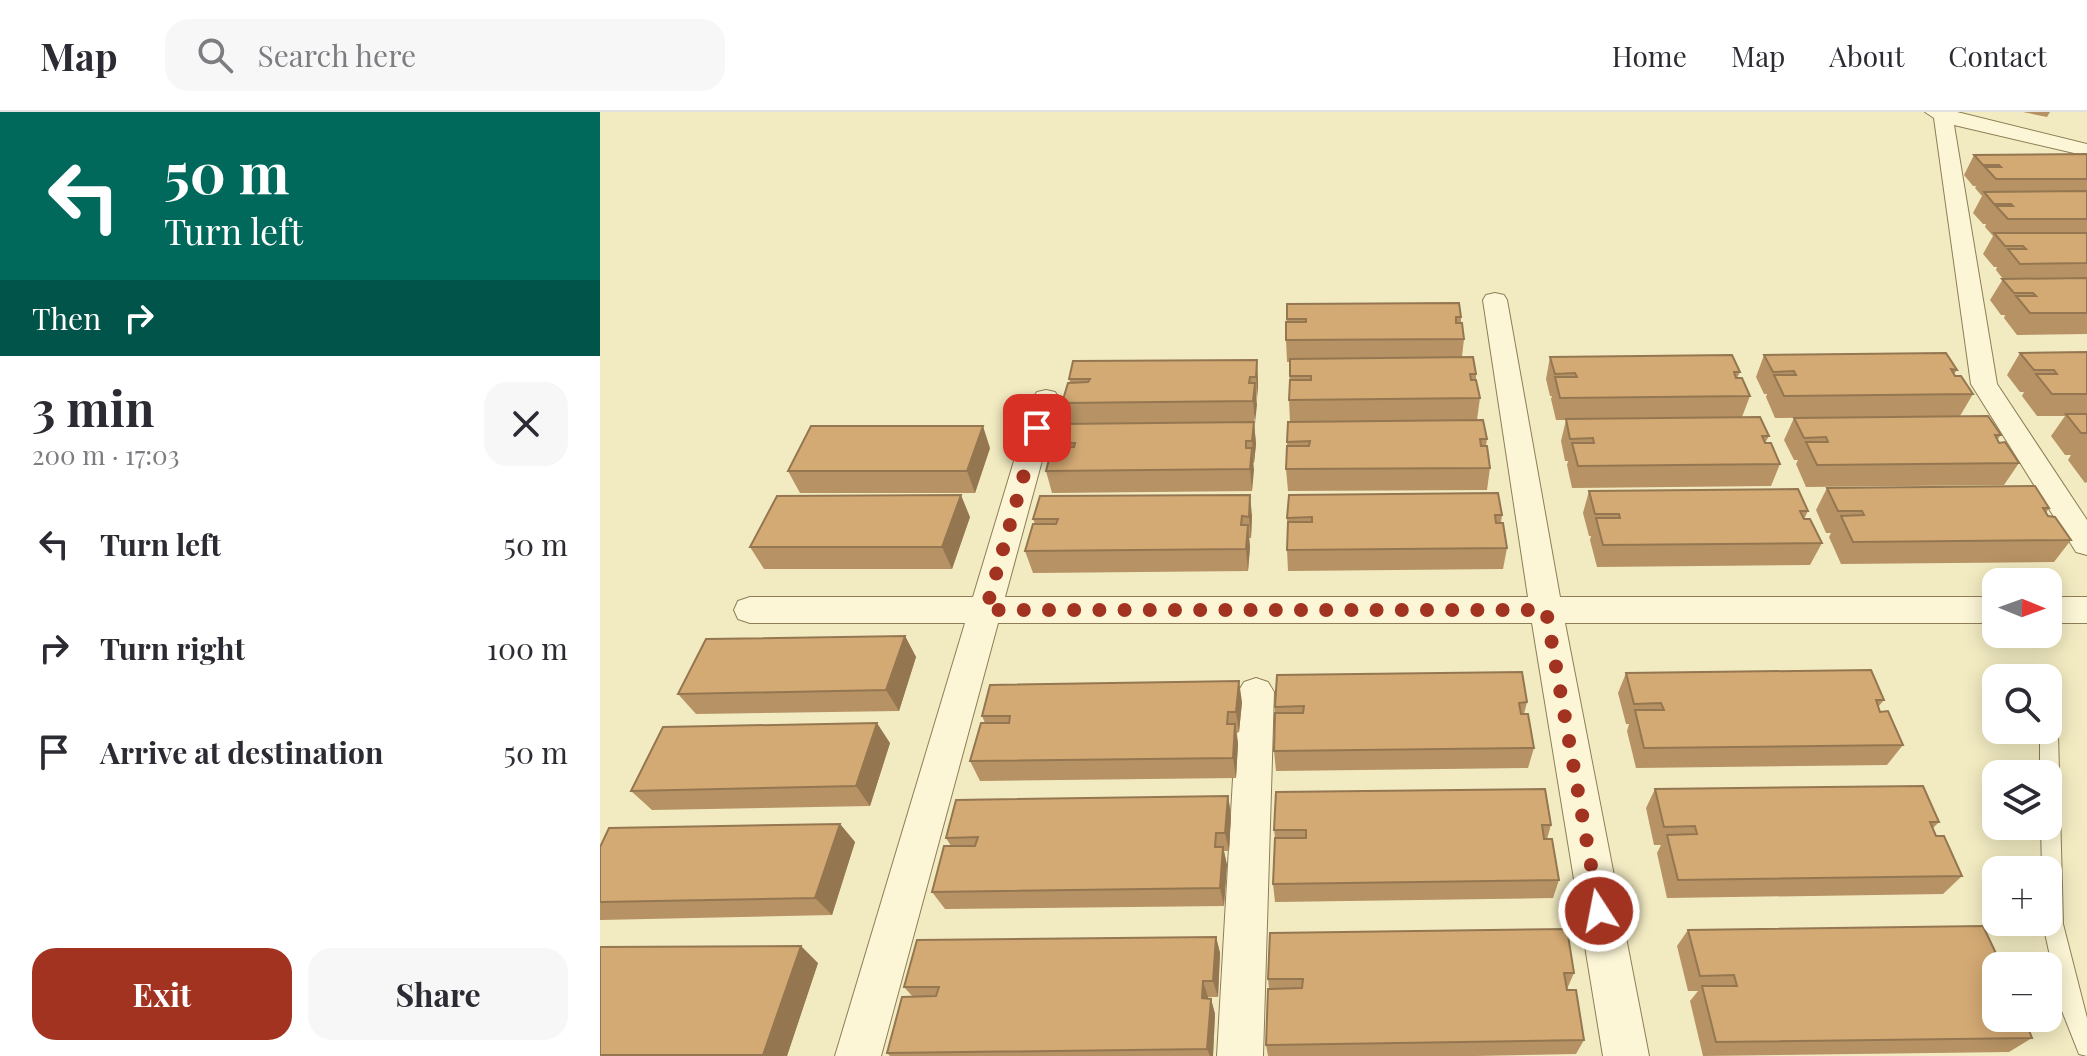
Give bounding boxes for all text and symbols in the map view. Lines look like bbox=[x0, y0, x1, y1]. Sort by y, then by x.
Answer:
search box bbox=[165, 19, 725, 91]
text: Map bbox=[40, 30, 117, 81]
icon: search bbox=[193, 33, 237, 77]
text: Search here bbox=[257, 35, 416, 75]
text: Home bbox=[1612, 37, 1687, 74]
text: Map bbox=[1731, 37, 1785, 74]
text: About bbox=[1829, 37, 1904, 74]
text: Contact bbox=[1948, 37, 2047, 74]
text: 50 m bbox=[164, 134, 290, 209]
icon: left bbox=[32, 144, 136, 248]
text: Turn left bbox=[164, 206, 303, 254]
icon: right bbox=[117, 296, 161, 340]
text: Then bbox=[32, 298, 101, 338]
text: 3 min bbox=[32, 375, 154, 439]
button: close bbox=[484, 382, 568, 466]
pin bbox=[1003, 394, 1071, 462]
icon: arrive bbox=[1015, 406, 1059, 450]
text: 200 m · 17:03 bbox=[32, 437, 179, 472]
icon: left bbox=[32, 522, 76, 566]
text: Turn left bbox=[100, 524, 221, 564]
text: 50 m bbox=[503, 524, 568, 564]
north arrow bbox=[1982, 568, 2062, 648]
map controls bbox=[1982, 568, 2062, 1032]
icon: right bbox=[32, 626, 76, 670]
text: Turn right bbox=[100, 628, 245, 668]
text: 100 m bbox=[487, 628, 568, 668]
button: search bbox=[1982, 664, 2062, 744]
icon: arrive bbox=[32, 730, 76, 774]
text: Arrive at destination bbox=[100, 732, 383, 772]
text: 50 m bbox=[503, 732, 568, 772]
button: layers bbox=[1982, 760, 2062, 840]
button: + bbox=[1982, 856, 2062, 936]
position arrow bbox=[1557, 869, 1641, 953]
button: Exit bbox=[32, 948, 292, 1040]
button: Share bbox=[308, 948, 568, 1040]
button: − bbox=[1982, 952, 2062, 1032]

